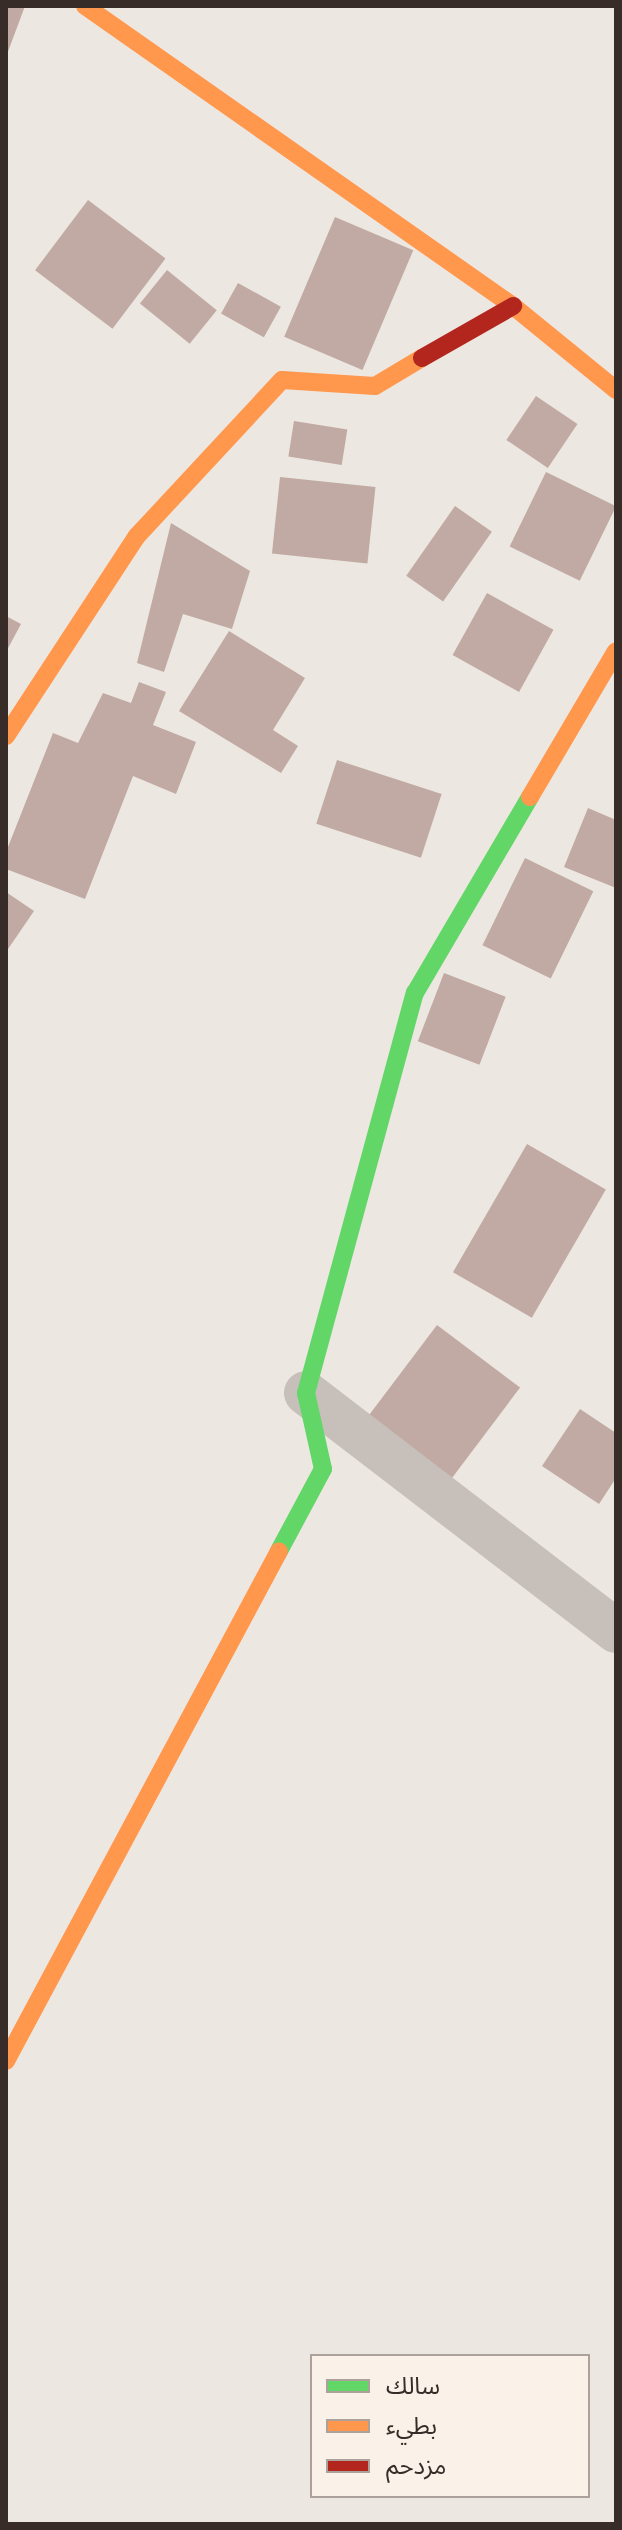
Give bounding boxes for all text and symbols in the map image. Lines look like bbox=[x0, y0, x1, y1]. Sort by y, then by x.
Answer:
legend bbox=[310, 2354, 590, 2498]
text: سالك bbox=[386, 2370, 440, 2401]
text: بطيء bbox=[386, 2410, 437, 2441]
text: مزدحم bbox=[386, 2450, 446, 2481]

